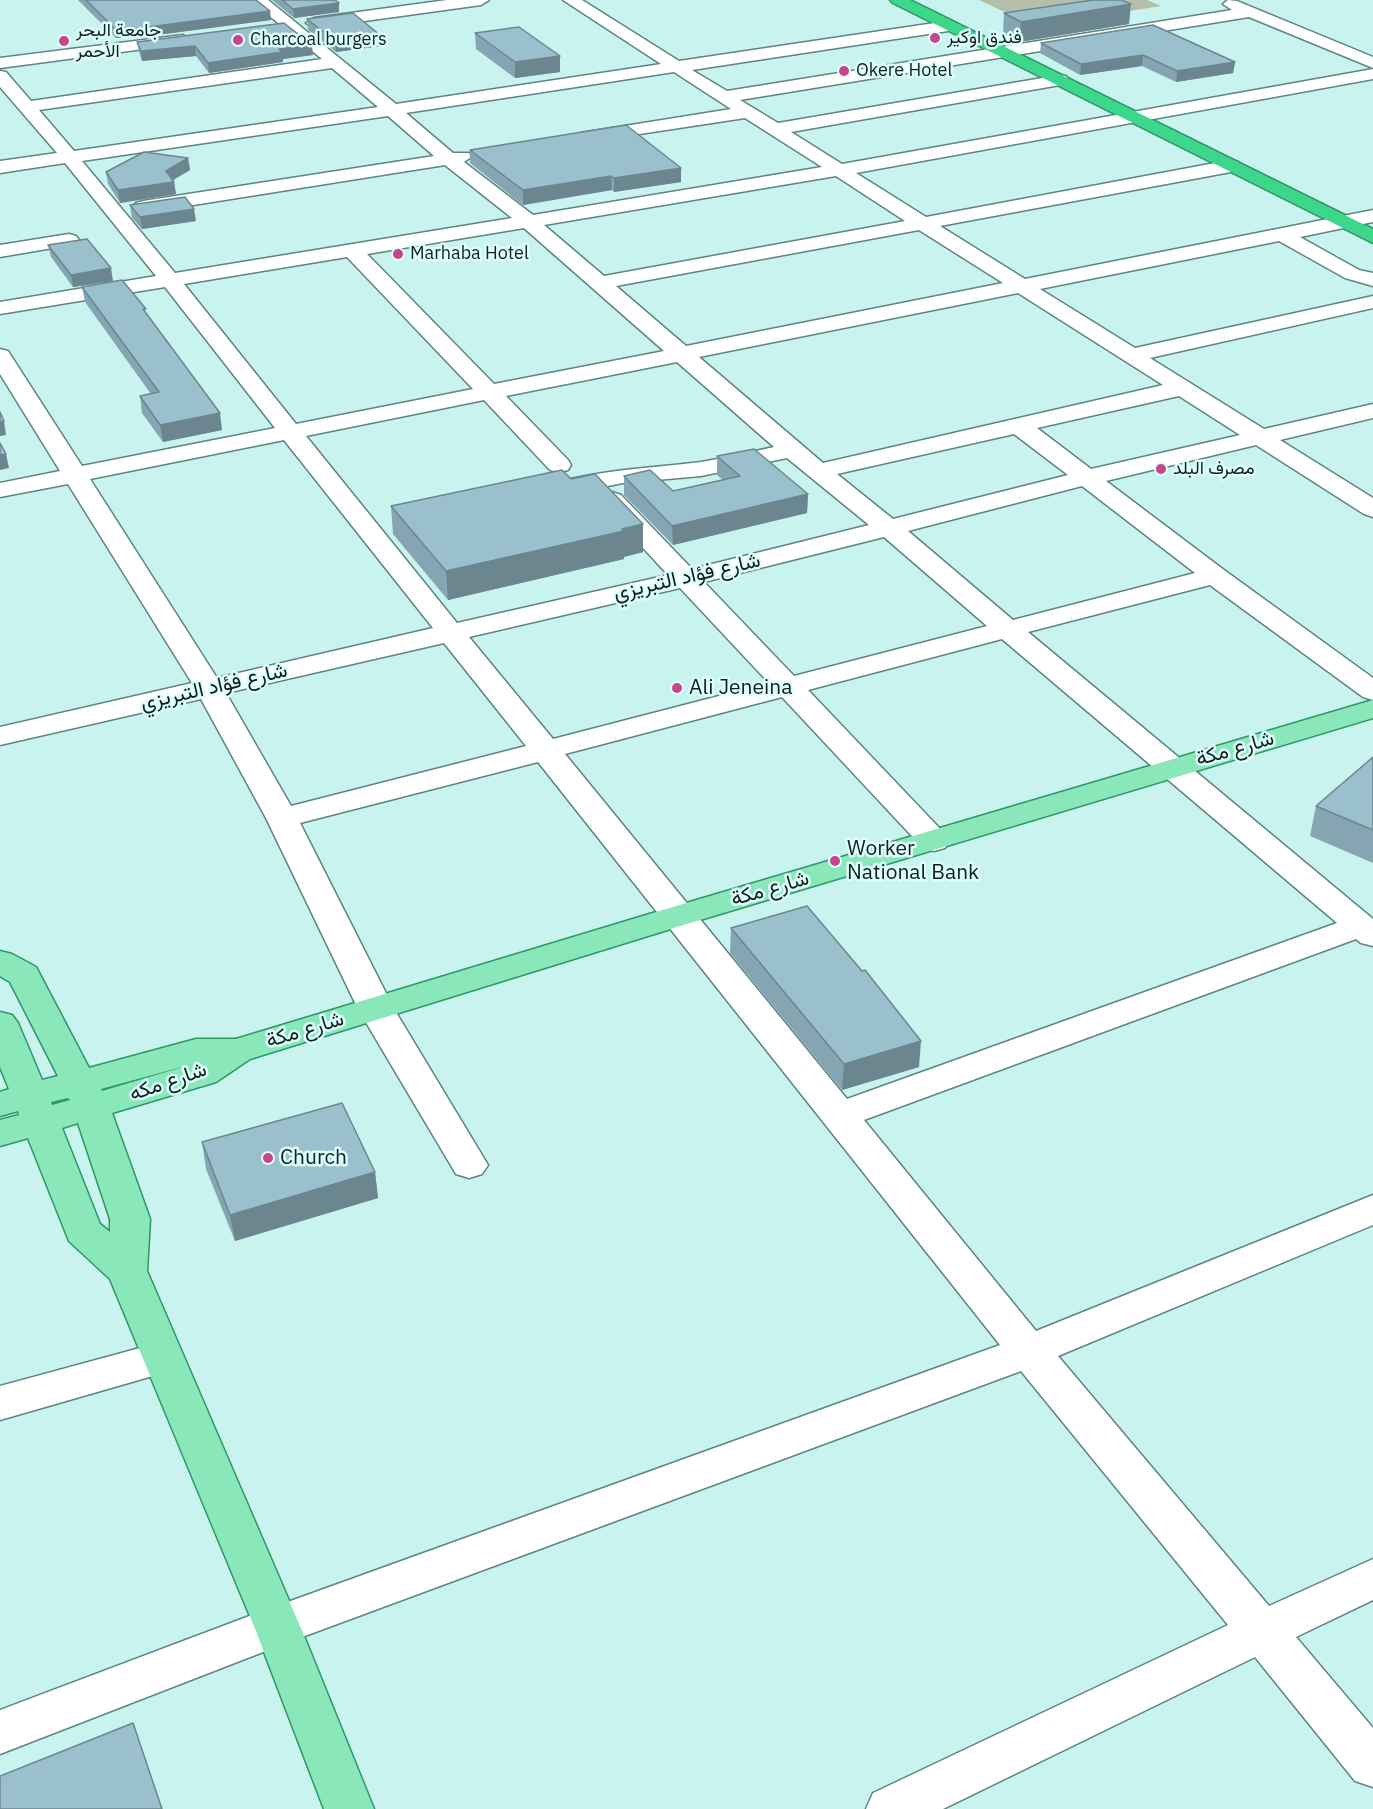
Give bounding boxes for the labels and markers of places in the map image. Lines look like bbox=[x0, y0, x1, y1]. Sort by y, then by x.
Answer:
place label: جامعة البحر الأحمر bbox=[76, 20, 161, 63]
place label: فندق اوكير bbox=[947, 27, 1022, 49]
place label: Charcoal burgers bbox=[250, 29, 387, 51]
marker: فندق اوكير bbox=[928, 31, 942, 45]
marker: Charcoal burgers bbox=[231, 33, 245, 47]
marker: جامعة البحر الأحمر bbox=[57, 34, 71, 48]
place label: Okere Hotel bbox=[856, 60, 952, 82]
marker: Okere Hotel bbox=[837, 64, 851, 78]
place label: Marhaba Hotel bbox=[410, 243, 529, 265]
marker: Marhaba Hotel bbox=[391, 247, 405, 261]
place label: مصرف البلد bbox=[1173, 458, 1255, 480]
marker: مصرف البلد bbox=[1154, 462, 1168, 476]
place label: Ali Jeneina bbox=[689, 675, 792, 701]
marker: Ali Jeneina bbox=[670, 681, 684, 695]
place label: Worker National Bank bbox=[847, 836, 979, 886]
marker: Worker National Bank bbox=[828, 854, 842, 868]
place label: Church bbox=[280, 1145, 347, 1171]
marker: Church bbox=[261, 1151, 275, 1165]

